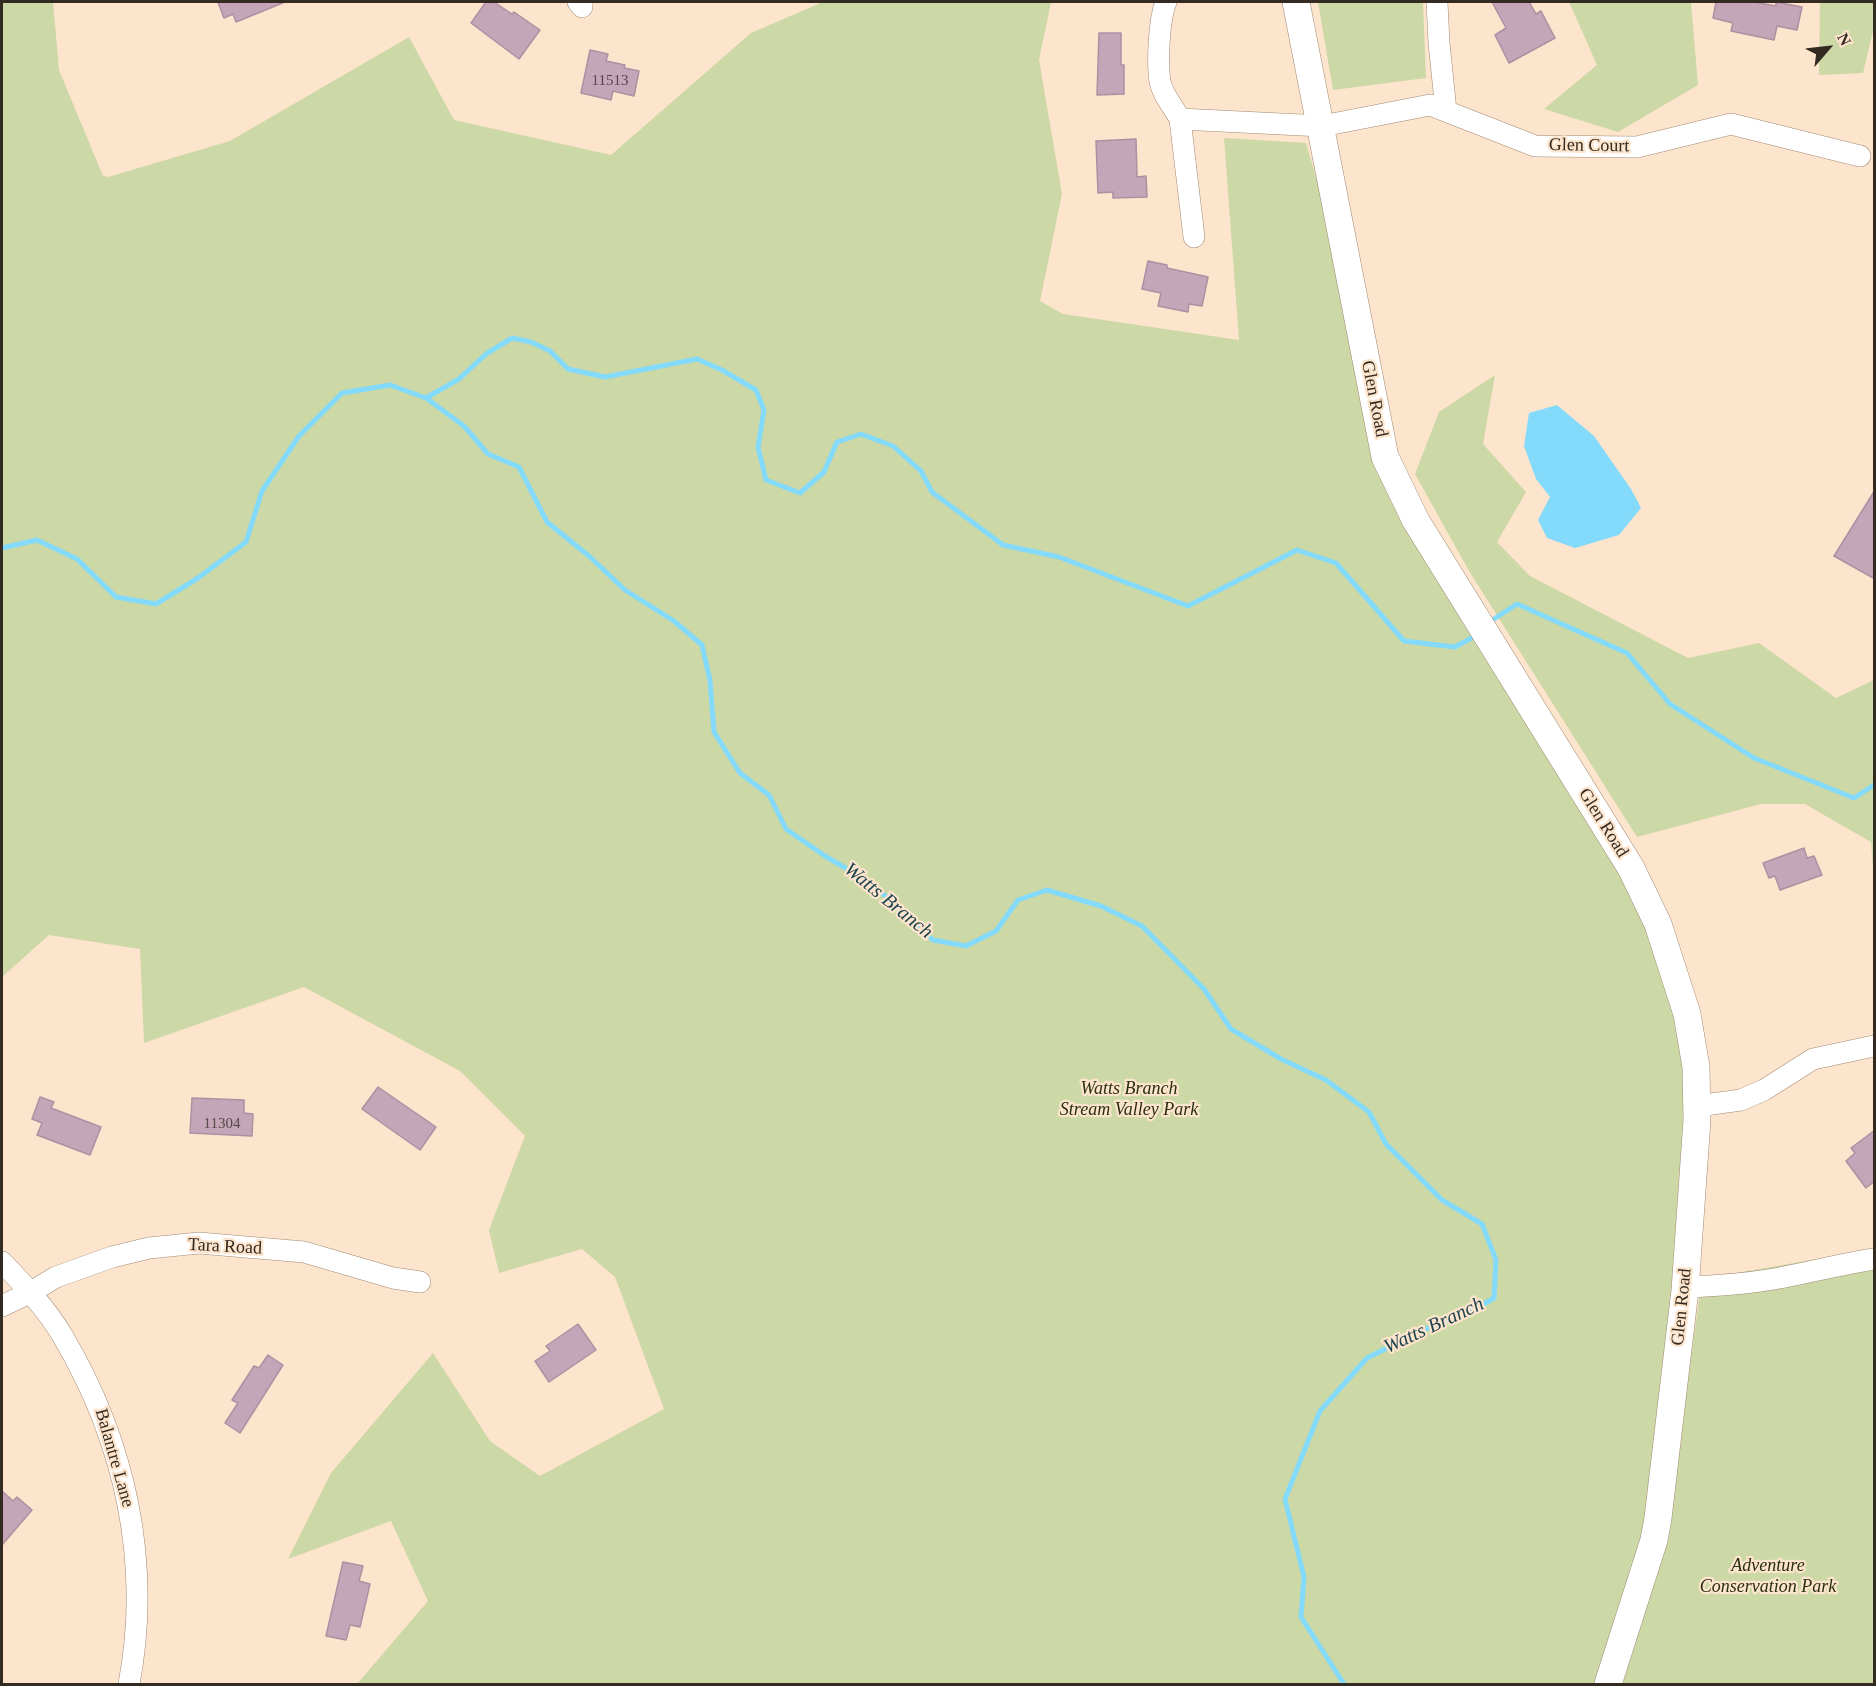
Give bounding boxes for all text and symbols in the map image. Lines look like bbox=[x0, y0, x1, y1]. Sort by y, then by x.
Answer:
north arrow bbox=[1798, 18, 1858, 78]
text: N bbox=[1834, 30, 1855, 48]
house number: 11513 bbox=[592, 72, 628, 90]
street label: Glen Court bbox=[1549, 134, 1629, 158]
street label: Glen Road bbox=[1356, 359, 1392, 439]
street label: Glen Road bbox=[1573, 784, 1633, 862]
water label: Watts Branch bbox=[839, 858, 937, 944]
park label: Watts Branch Stream Valley Park bbox=[1060, 1078, 1198, 1120]
house number: 11304 bbox=[204, 1115, 240, 1133]
street label: Tara Road bbox=[187, 1234, 263, 1260]
street label: Glen Road bbox=[1667, 1267, 1697, 1347]
water label: Watts Branch bbox=[1380, 1292, 1488, 1360]
street label: Balantre Lane bbox=[90, 1406, 138, 1510]
park label: Adventure Conservation Park bbox=[1700, 1555, 1836, 1598]

